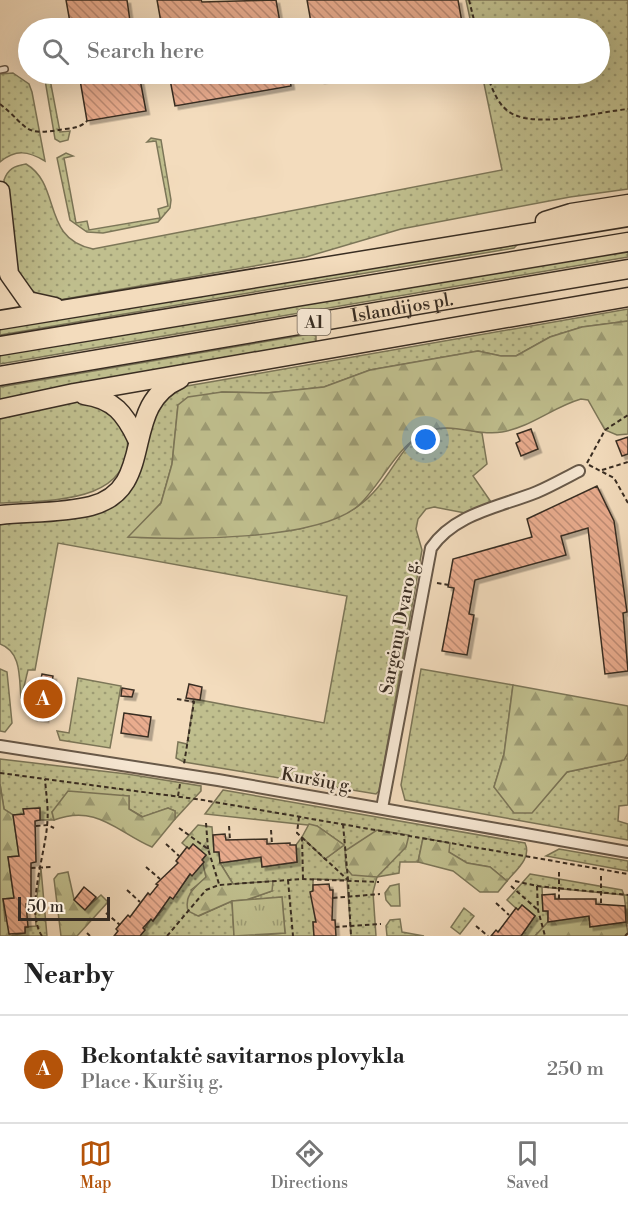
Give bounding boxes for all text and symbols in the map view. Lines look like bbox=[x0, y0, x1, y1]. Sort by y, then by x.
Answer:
search box bbox=[18, 18, 610, 84]
icon: search bbox=[39, 35, 72, 68]
text: Search here bbox=[87, 38, 204, 65]
street label: Islandijos pl. bbox=[349, 288, 455, 328]
road number: A1 bbox=[298, 309, 330, 335]
your location bbox=[411, 425, 440, 454]
street label: Sargėnų Dvaro g. bbox=[375, 558, 424, 696]
pin: A bbox=[24, 676, 63, 722]
street label: Kuršių g. bbox=[279, 763, 355, 798]
scale bar bbox=[18, 894, 110, 922]
text: 50 m bbox=[27, 897, 64, 917]
text: Nearby bbox=[24, 959, 114, 991]
text: Bekontaktė savitarnos plovykla bbox=[81, 1043, 405, 1070]
text: A bbox=[36, 1057, 51, 1082]
text: 250 m bbox=[547, 1057, 604, 1082]
text: Place · Kuršių g. bbox=[81, 1070, 223, 1095]
tab: Map bbox=[79, 1137, 112, 1193]
tab: Directions bbox=[271, 1137, 348, 1193]
tab: Saved bbox=[507, 1137, 549, 1193]

